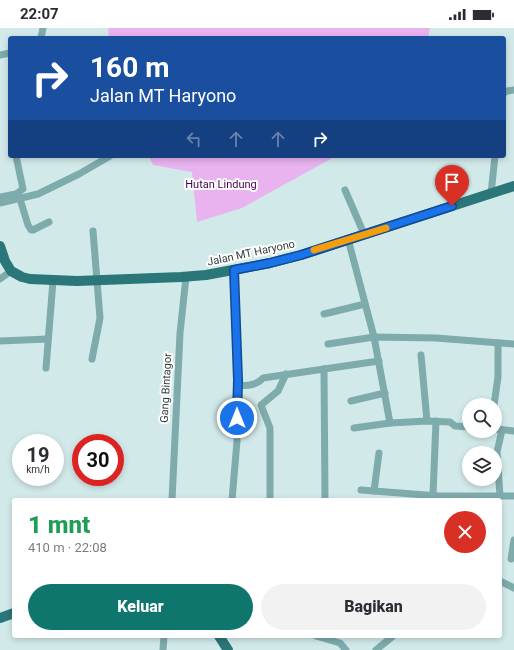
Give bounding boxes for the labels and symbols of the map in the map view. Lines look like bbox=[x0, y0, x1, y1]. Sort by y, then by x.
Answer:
pin bbox=[435, 165, 469, 206]
park label: Hutan Lindung bbox=[185, 178, 257, 191]
street label: Jalan MT Haryono bbox=[206, 237, 296, 269]
street label: Gang Bintagor bbox=[158, 353, 174, 423]
position arrow bbox=[216, 397, 258, 439]
speed limit sign: 30 bbox=[72, 434, 124, 486]

